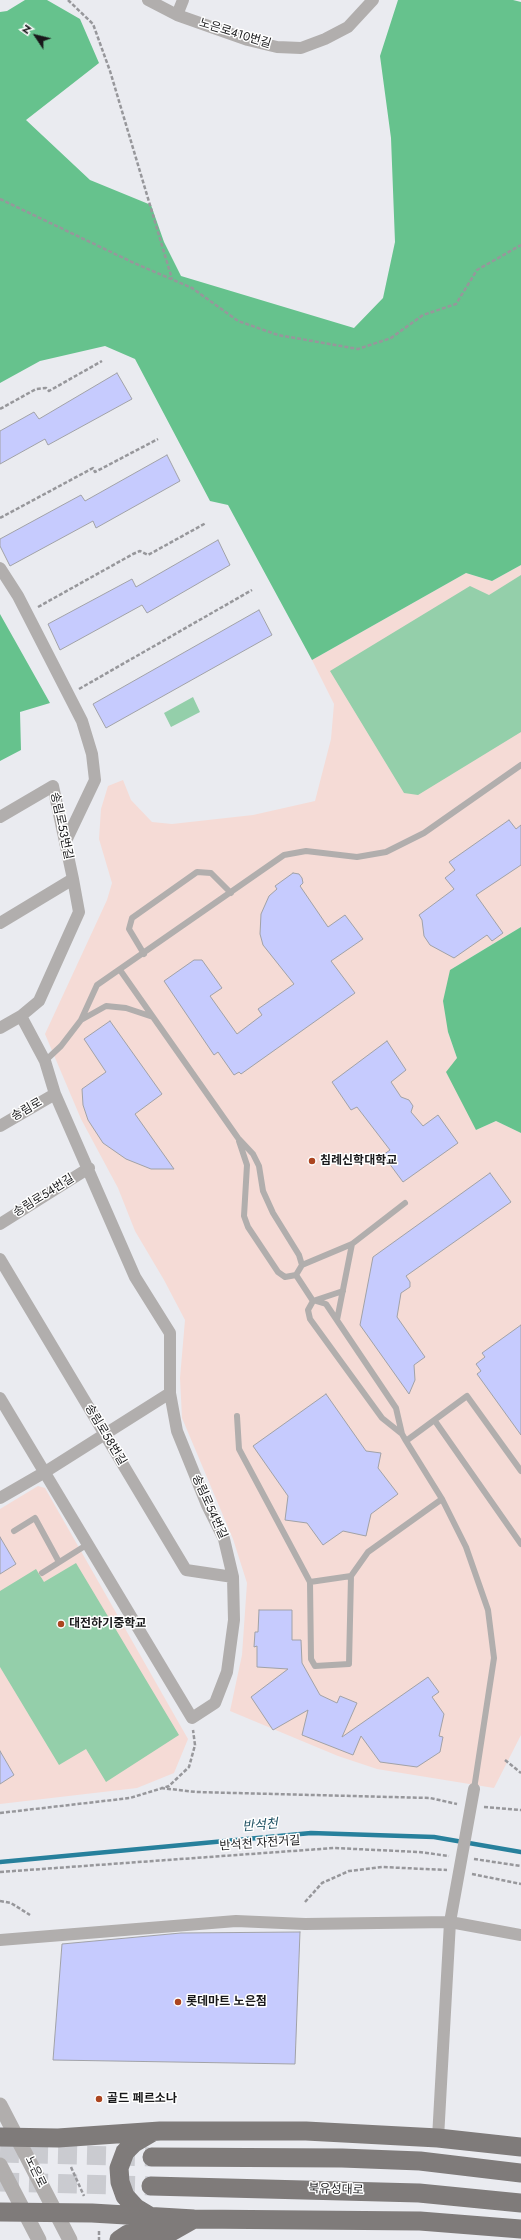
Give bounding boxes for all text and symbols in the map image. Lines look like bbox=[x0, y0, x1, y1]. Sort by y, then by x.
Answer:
north arrow bbox=[16, 16, 56, 56]
street label: 노은로410번길 bbox=[197, 16, 273, 52]
text: N bbox=[17, 21, 35, 37]
street label: 송림로53번길 bbox=[47, 791, 75, 861]
street label: 송림로 bbox=[9, 1095, 45, 1125]
place label: 침례신학대학교 bbox=[320, 1154, 397, 1168]
marker: 침례신학대학교 bbox=[307, 1156, 317, 1166]
street label: 송림로54번길 bbox=[11, 1172, 77, 1220]
street label: 송림로58번길 bbox=[81, 1402, 129, 1468]
street label: 송림로54번길 bbox=[188, 1473, 230, 1541]
place label: 대전하기중학교 bbox=[69, 1617, 146, 1631]
marker: 대전하기중학교 bbox=[56, 1619, 66, 1629]
water label: 반석천 bbox=[241, 1817, 279, 1835]
street label: 반석천 자전거길 bbox=[219, 1834, 301, 1854]
place label: 롯데마트 노은점 bbox=[186, 1995, 267, 2009]
marker: 롯데마트 노은점 bbox=[173, 1997, 183, 2007]
place label: 골드 페르소나 bbox=[107, 2092, 177, 2106]
marker: 골드 페르소나 bbox=[94, 2094, 104, 2104]
street label: 노은로 bbox=[21, 2154, 49, 2190]
street label: 북유성대로 bbox=[308, 2182, 364, 2198]

